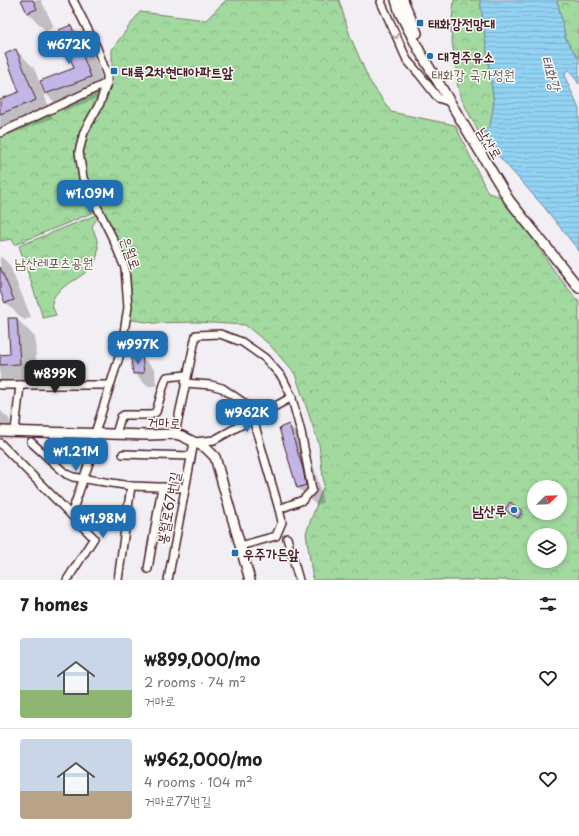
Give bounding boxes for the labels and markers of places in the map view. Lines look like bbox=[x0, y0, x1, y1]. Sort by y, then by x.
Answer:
place label: 태화강전망대 bbox=[428, 13, 496, 34]
marker: 태화강전망대 bbox=[415, 18, 425, 28]
pin: ₩672K bbox=[41, 31, 97, 65]
place label: 대경주유소 bbox=[437, 46, 494, 67]
marker: 대경주유소 bbox=[425, 51, 435, 61]
place label: 대륙2차현대아파트앞 bbox=[121, 61, 234, 82]
marker: 대륙2차현대아파트앞 bbox=[109, 66, 119, 76]
pin: ₩1.09M bbox=[57, 180, 123, 214]
pin: ₩997K bbox=[110, 331, 166, 365]
pin: ₩899K bbox=[27, 360, 83, 394]
pin: ₩962K bbox=[219, 399, 275, 433]
pin: ₩1.21M bbox=[43, 438, 109, 472]
place label: 남산루 bbox=[472, 500, 507, 521]
pin: ₩1.98M bbox=[70, 505, 136, 539]
marker: 남산루 bbox=[509, 505, 519, 515]
place label: 우주가든앞 bbox=[243, 543, 300, 564]
marker: 우주가든앞 bbox=[230, 548, 240, 558]

